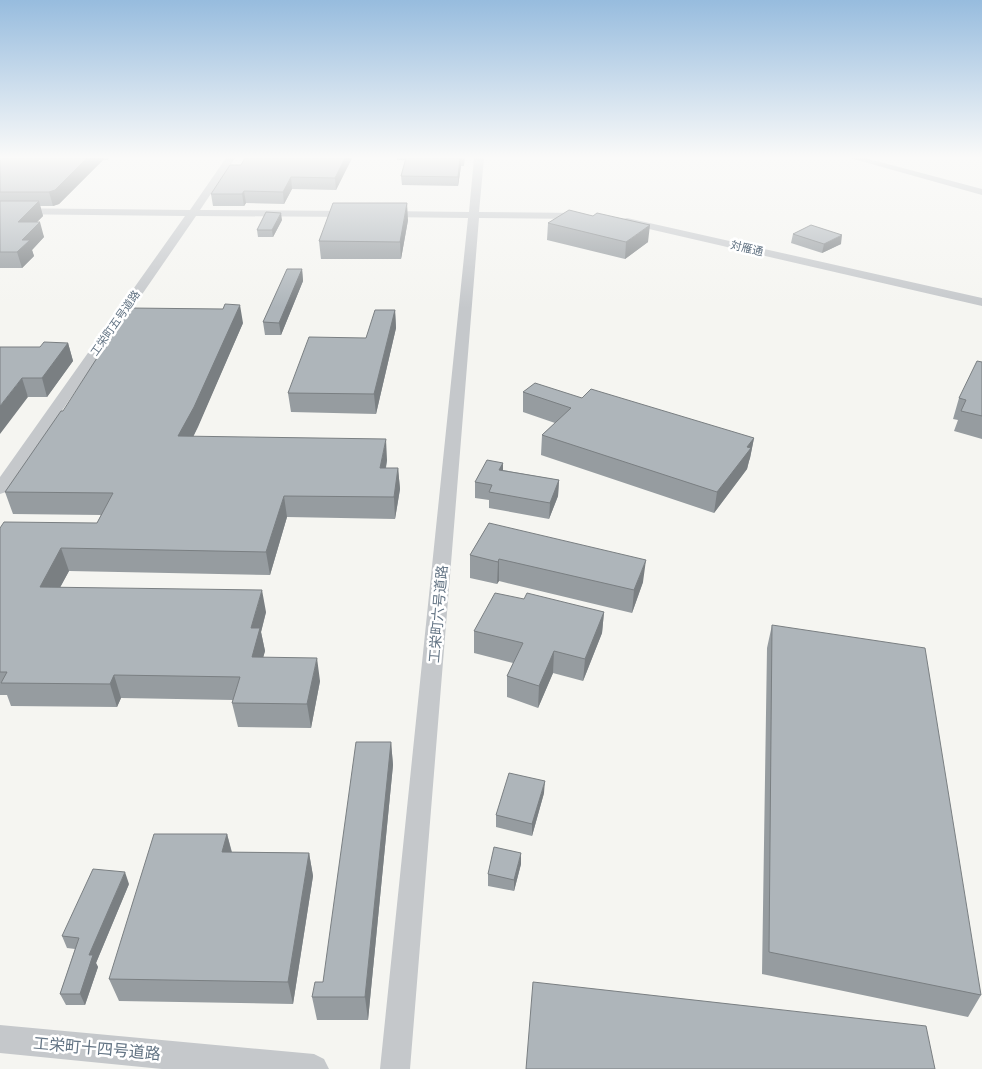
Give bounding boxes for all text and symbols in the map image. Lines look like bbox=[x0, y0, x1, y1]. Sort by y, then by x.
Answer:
street label: 対雁通 bbox=[729, 237, 765, 259]
street label: 工栄町五号道路 bbox=[87, 287, 143, 359]
street label: 工栄町六号道路 bbox=[425, 564, 451, 664]
street label: 工栄町十四号道路 bbox=[32, 1032, 162, 1064]

